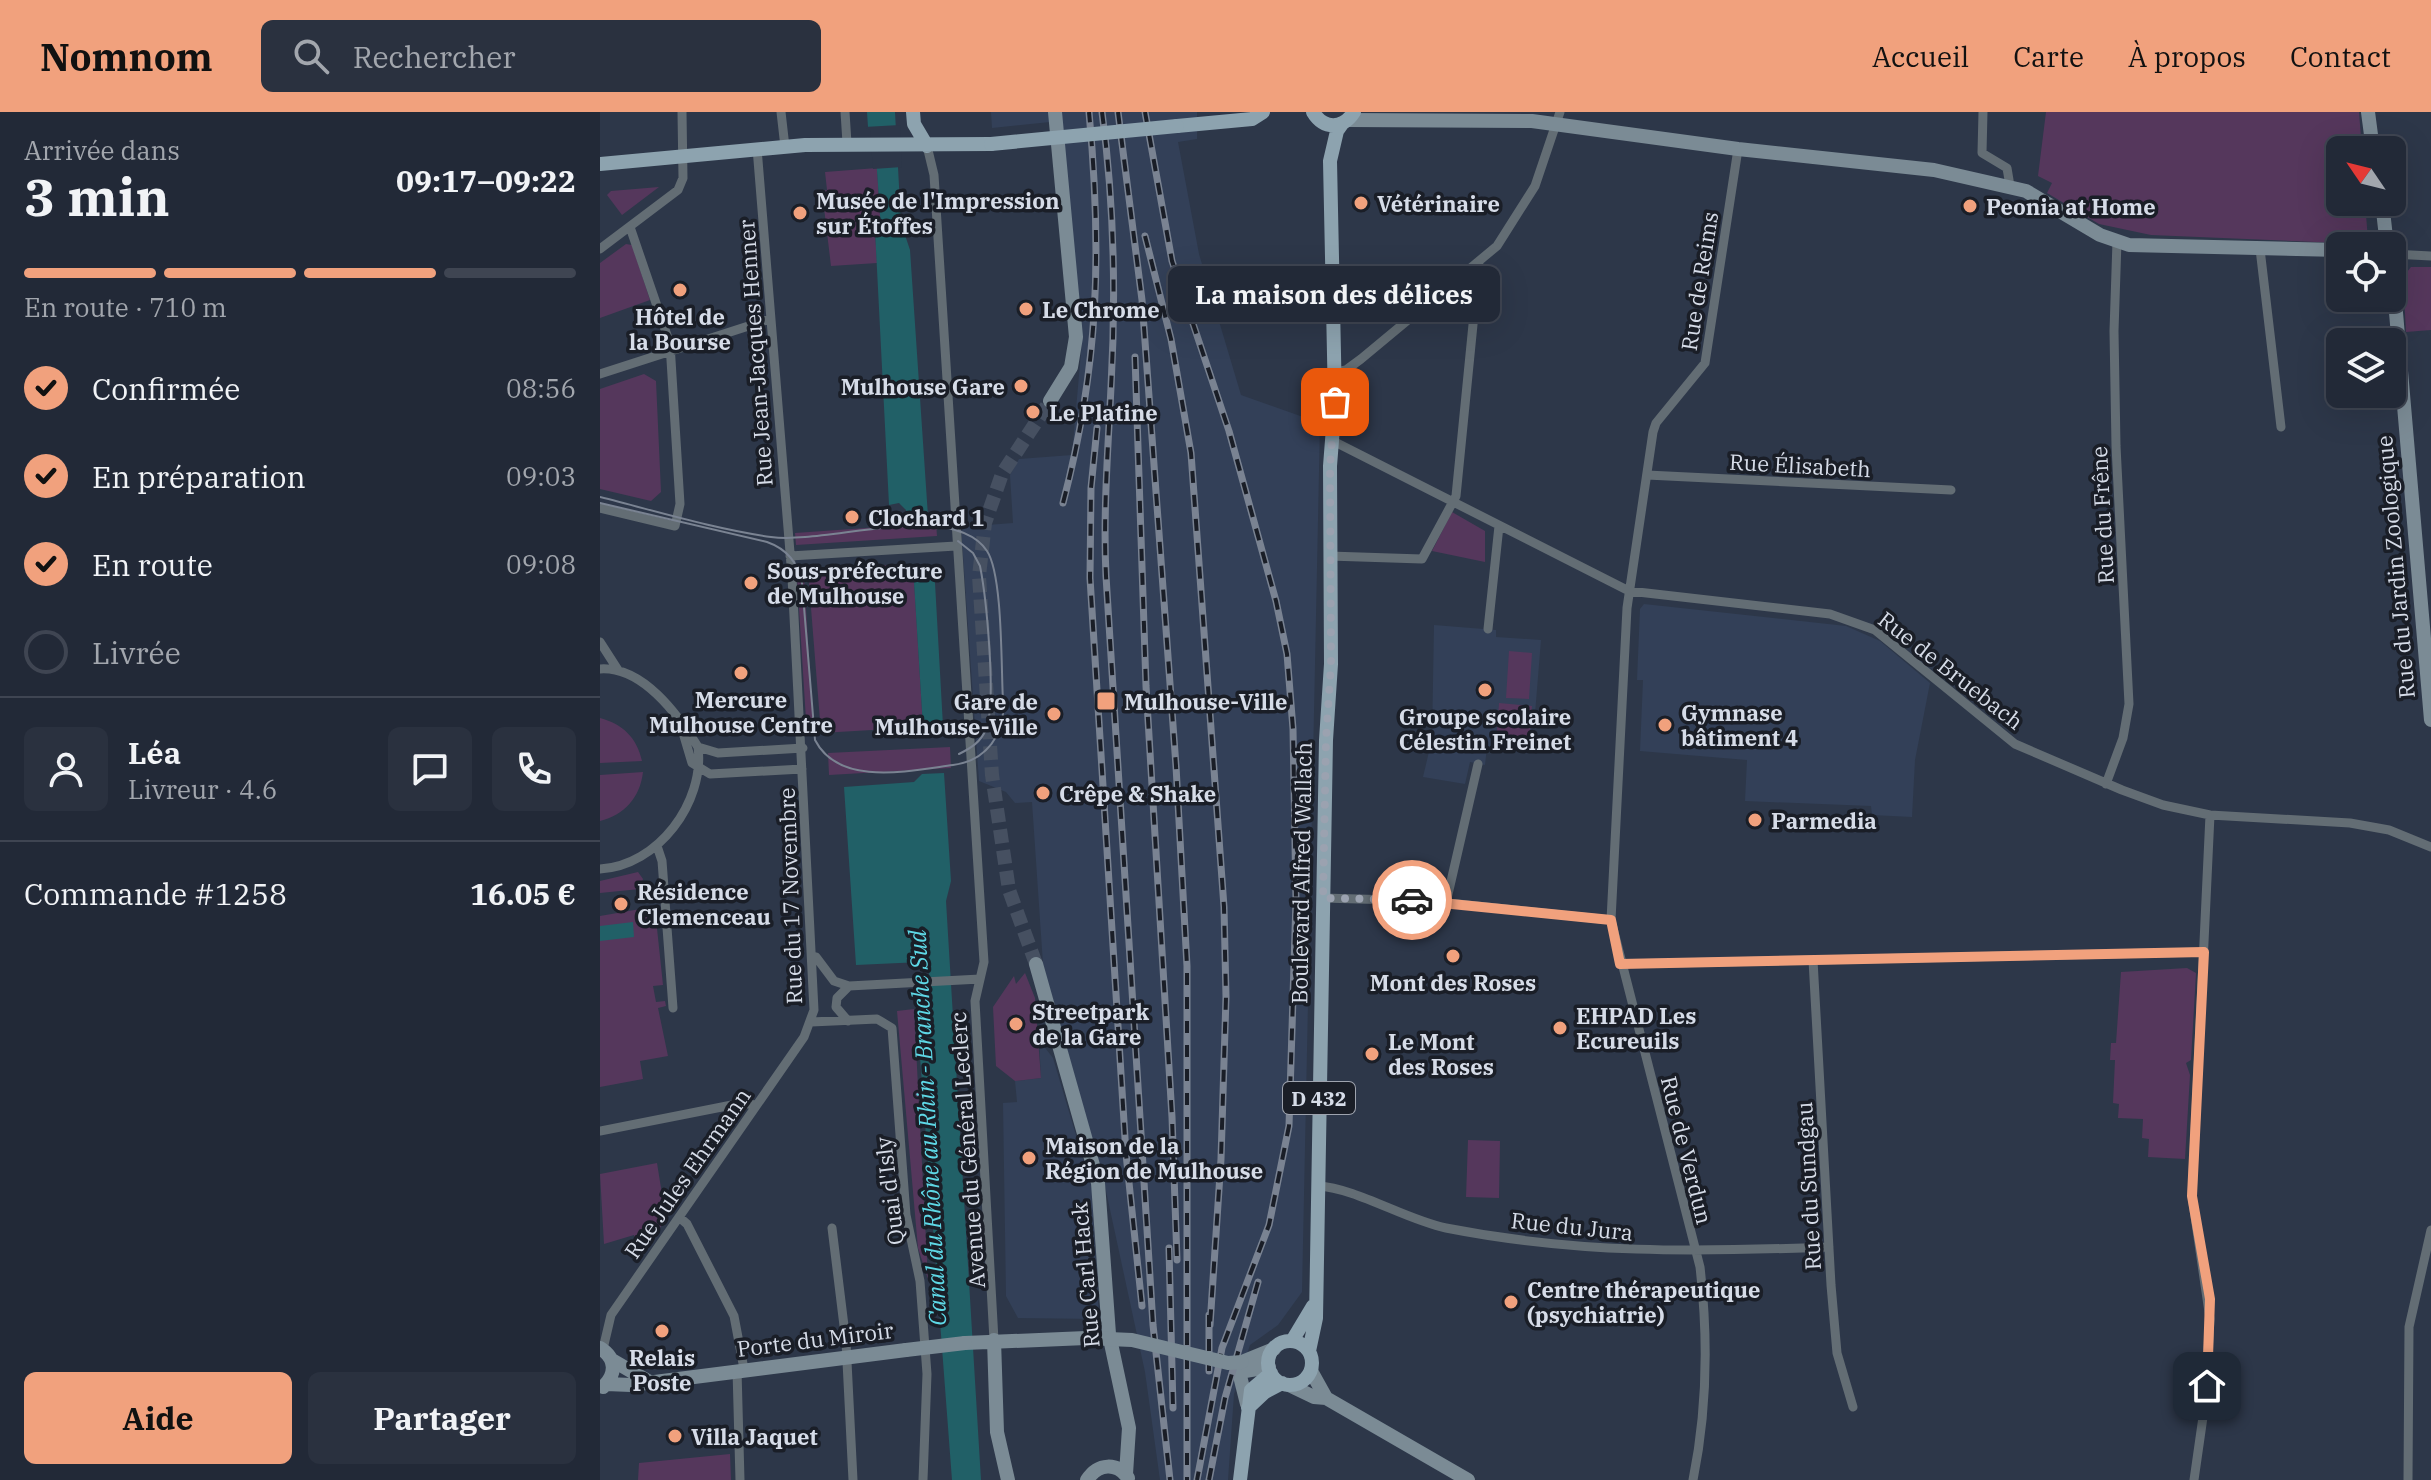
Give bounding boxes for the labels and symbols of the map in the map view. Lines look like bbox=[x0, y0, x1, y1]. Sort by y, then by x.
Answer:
north arrow bbox=[2326, 136, 2406, 216]
place label: Musée de l'Impression sur Étoffes bbox=[816, 186, 1060, 240]
place label: Vétérinaire bbox=[1377, 189, 1500, 218]
place label: Peonia at Home bbox=[1986, 192, 2156, 221]
marker: Vétérinaire bbox=[1352, 194, 1370, 212]
marker: Peonia at Home bbox=[1961, 197, 1979, 215]
marker: Musée de l'Impression sur Étoffes bbox=[791, 204, 809, 222]
street label: Rue de Reims bbox=[1674, 209, 1724, 353]
street label: Rue Jean-Jacques Henner bbox=[731, 218, 779, 487]
callout: La maison des délices bbox=[1169, 266, 1501, 322]
marker: Hôtel de la Bourse bbox=[671, 281, 689, 299]
place label: Le Chrome bbox=[1042, 295, 1160, 324]
marker: Le Chrome bbox=[1017, 300, 1035, 318]
place label: Hôtel de la Bourse bbox=[629, 302, 731, 356]
pin bbox=[1301, 368, 1369, 436]
place label: Mulhouse Gare bbox=[841, 372, 1005, 401]
marker: Mulhouse Gare bbox=[1012, 377, 1030, 395]
place label: Le Platine bbox=[1049, 398, 1158, 427]
marker: Le Platine bbox=[1024, 403, 1042, 421]
street label: Rue du Jardin Zoologique bbox=[2369, 434, 2421, 700]
street label: Rue du Frêne bbox=[2084, 445, 2120, 585]
street label: Rue Élisabeth bbox=[1728, 447, 1872, 483]
place label: Clochard 1 bbox=[868, 503, 985, 532]
marker: Clochard 1 bbox=[843, 508, 861, 526]
place label: Sous-préfecture de Mulhouse bbox=[767, 556, 943, 610]
marker: Sous-préfecture de Mulhouse bbox=[742, 574, 760, 592]
street label: Rue de Bruebach bbox=[1873, 604, 2029, 736]
marker: Mercure Mulhouse Centre bbox=[732, 664, 750, 682]
marker: Groupe scolaire Célestin Freinet bbox=[1476, 681, 1494, 699]
place label: Mercure Mulhouse Centre bbox=[649, 685, 833, 739]
place label: Gare de Mulhouse-Ville bbox=[874, 687, 1038, 741]
place label: Mulhouse-Ville bbox=[1124, 687, 1288, 716]
marker: Mulhouse-Ville bbox=[1095, 690, 1117, 712]
place label: Gymnase bâtiment 4 bbox=[1681, 698, 1798, 752]
place label: Groupe scolaire Célestin Freinet bbox=[1399, 702, 1571, 756]
marker: Gare de Mulhouse-Ville bbox=[1045, 705, 1063, 723]
marker: Gymnase bâtiment 4 bbox=[1656, 716, 1674, 734]
street label: Boulevard Alfred Wallach bbox=[1284, 742, 1318, 1004]
place label: Crêpe & Shake bbox=[1059, 779, 1216, 808]
marker: Crêpe & Shake bbox=[1034, 784, 1052, 802]
street label: Rue du 17 Novembre bbox=[772, 787, 808, 1005]
place label: Parmedia bbox=[1771, 806, 1877, 835]
marker: Parmedia bbox=[1746, 811, 1764, 829]
courier bbox=[1372, 860, 1452, 940]
place label: Résidence Clemenceau bbox=[637, 877, 771, 931]
marker: Résidence Clemenceau bbox=[612, 895, 630, 913]
water label: Canal du Rhône au Rhin - Branche Sud bbox=[901, 928, 953, 1327]
marker: Mont des Roses bbox=[1444, 947, 1462, 965]
place label: Mont des Roses bbox=[1370, 968, 1536, 997]
place label: Streetpark de la Gare bbox=[1032, 997, 1150, 1051]
place label: EHPAD Les Ecureuils bbox=[1576, 1001, 1696, 1055]
street label: Avenue du Général Leclerc bbox=[943, 1011, 991, 1289]
marker: Streetpark de la Gare bbox=[1007, 1015, 1025, 1033]
marker: EHPAD Les Ecureuils bbox=[1551, 1019, 1569, 1037]
place label: Le Mont des Roses bbox=[1388, 1027, 1494, 1081]
marker: Le Mont des Roses bbox=[1363, 1045, 1381, 1063]
street label: Rue de Verdun bbox=[1655, 1073, 1719, 1227]
street label: Rue Jules Ehrmann bbox=[617, 1082, 757, 1264]
road number: D 432 bbox=[1283, 1082, 1355, 1114]
street label: Rue du Sundgau bbox=[1789, 1101, 1827, 1271]
place label: Maison de la Région de Mulhouse bbox=[1045, 1131, 1263, 1185]
street label: Quai d'Isly bbox=[868, 1135, 910, 1247]
marker: Maison de la Région de Mulhouse bbox=[1020, 1149, 1038, 1167]
street label: Rue Carl Hack bbox=[1064, 1201, 1106, 1349]
street label: Rue du Jura bbox=[1510, 1205, 1634, 1247]
place label: Centre thérapeutique (psychiatrie) bbox=[1527, 1275, 1760, 1329]
marker: Centre thérapeutique (psychiatrie) bbox=[1502, 1293, 1520, 1311]
street label: Porte du Miroir bbox=[735, 1315, 895, 1363]
marker: Relais Poste bbox=[653, 1322, 671, 1340]
place label: Relais Poste bbox=[629, 1343, 695, 1397]
pin bbox=[2173, 1352, 2241, 1420]
place label: Villa Jaquet bbox=[691, 1422, 818, 1451]
marker: Villa Jaquet bbox=[666, 1427, 684, 1445]

